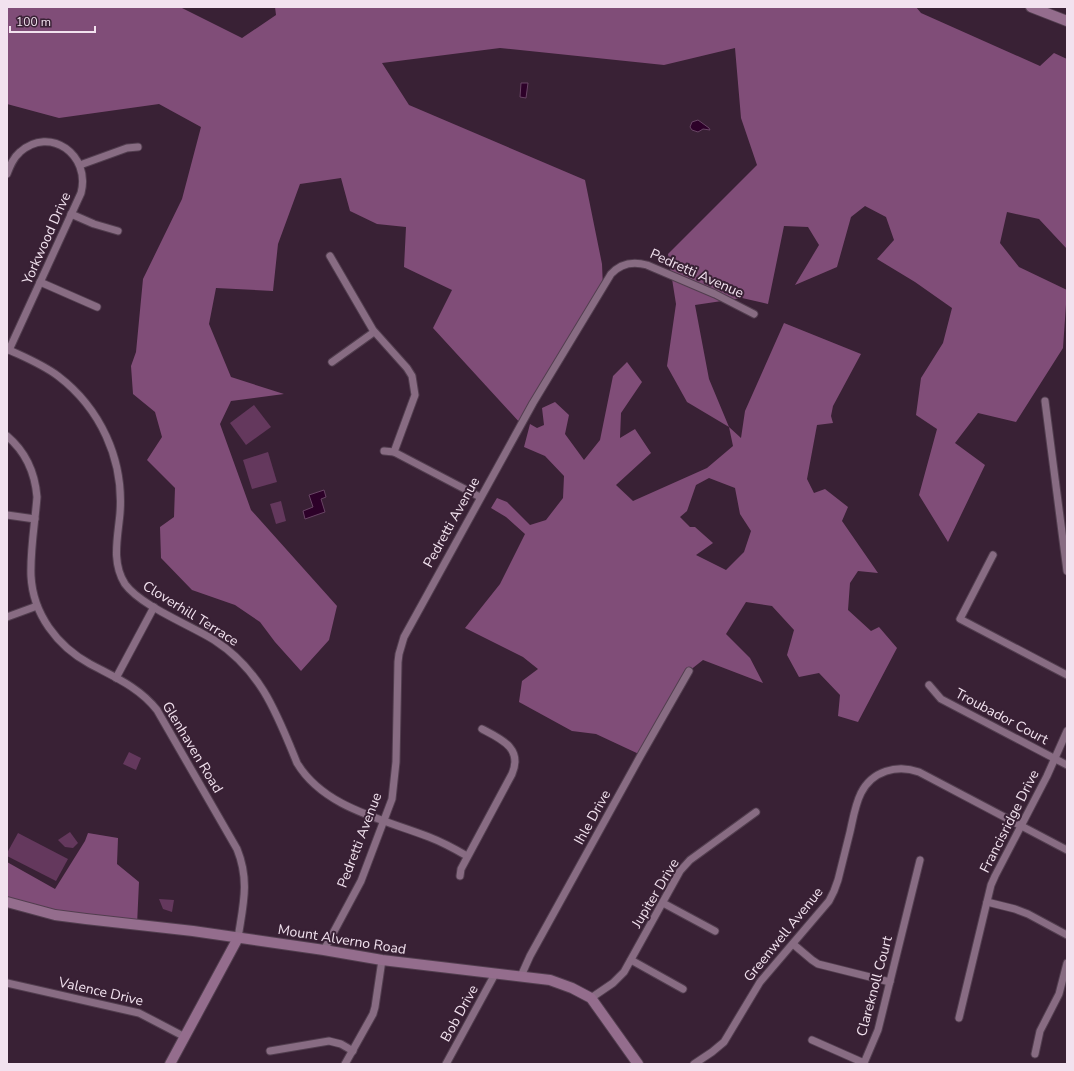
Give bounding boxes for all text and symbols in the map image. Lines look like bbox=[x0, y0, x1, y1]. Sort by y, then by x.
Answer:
scale bar bbox=[10, 8, 95, 34]
text: 100 m bbox=[16, 14, 51, 30]
street label: Yorkwood Drive bbox=[17, 189, 75, 288]
street label: Pedretti Avenue bbox=[647, 244, 747, 303]
street label: Pedretti Avenue bbox=[419, 474, 484, 571]
street label: Cloverhill Terrace bbox=[139, 576, 242, 651]
street label: Troubador Court bbox=[952, 684, 1052, 749]
street label: Glenhaven Road bbox=[158, 698, 227, 797]
street label: Francisridge Drive bbox=[975, 766, 1044, 876]
street label: Ihle Drive bbox=[570, 786, 615, 848]
street label: Pedretti Avenue bbox=[333, 790, 386, 891]
street label: Jupiter Drive bbox=[627, 855, 684, 932]
street label: Greenwell Avenue bbox=[739, 883, 827, 986]
street label: Mount Alverno Road bbox=[276, 920, 407, 959]
street label: Clareknoll Court bbox=[852, 934, 897, 1038]
street label: Valence Drive bbox=[56, 972, 145, 1010]
street label: Bob Drive bbox=[436, 981, 483, 1045]

